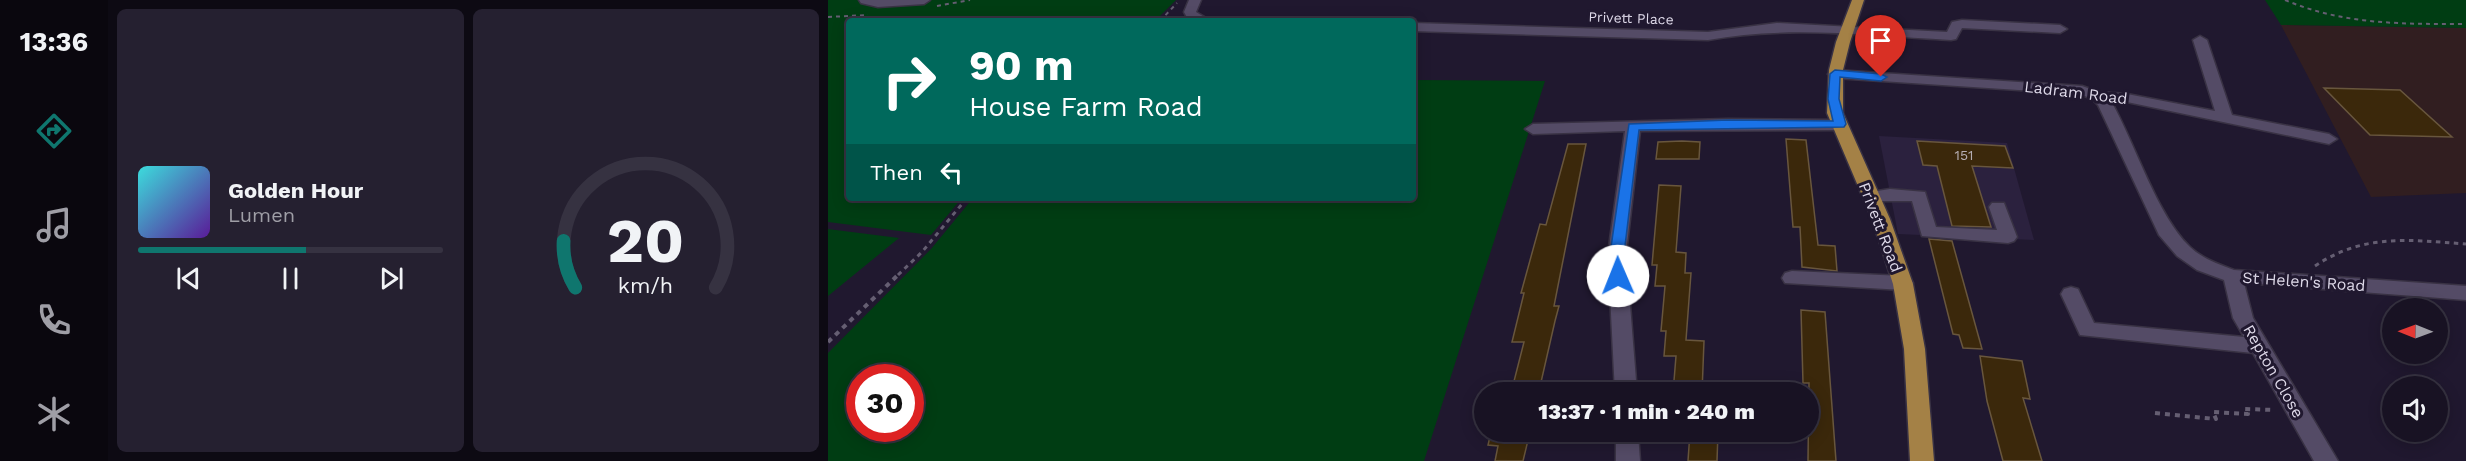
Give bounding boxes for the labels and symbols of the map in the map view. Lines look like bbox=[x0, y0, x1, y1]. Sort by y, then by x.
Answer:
street label: Privett Place bbox=[1588, 9, 1674, 27]
pin bbox=[1855, 15, 1906, 77]
street label: Ladram Road bbox=[2023, 77, 2129, 108]
house number: 151 bbox=[1954, 147, 1974, 163]
street label: Privett Road bbox=[1855, 180, 1906, 275]
position arrow bbox=[1586, 244, 1650, 308]
street label: St Helen's Road bbox=[2242, 268, 2366, 295]
north arrow bbox=[2382, 298, 2448, 364]
street label: Repton Close bbox=[2239, 321, 2308, 421]
speed limit sign: 30 bbox=[846, 364, 924, 442]

